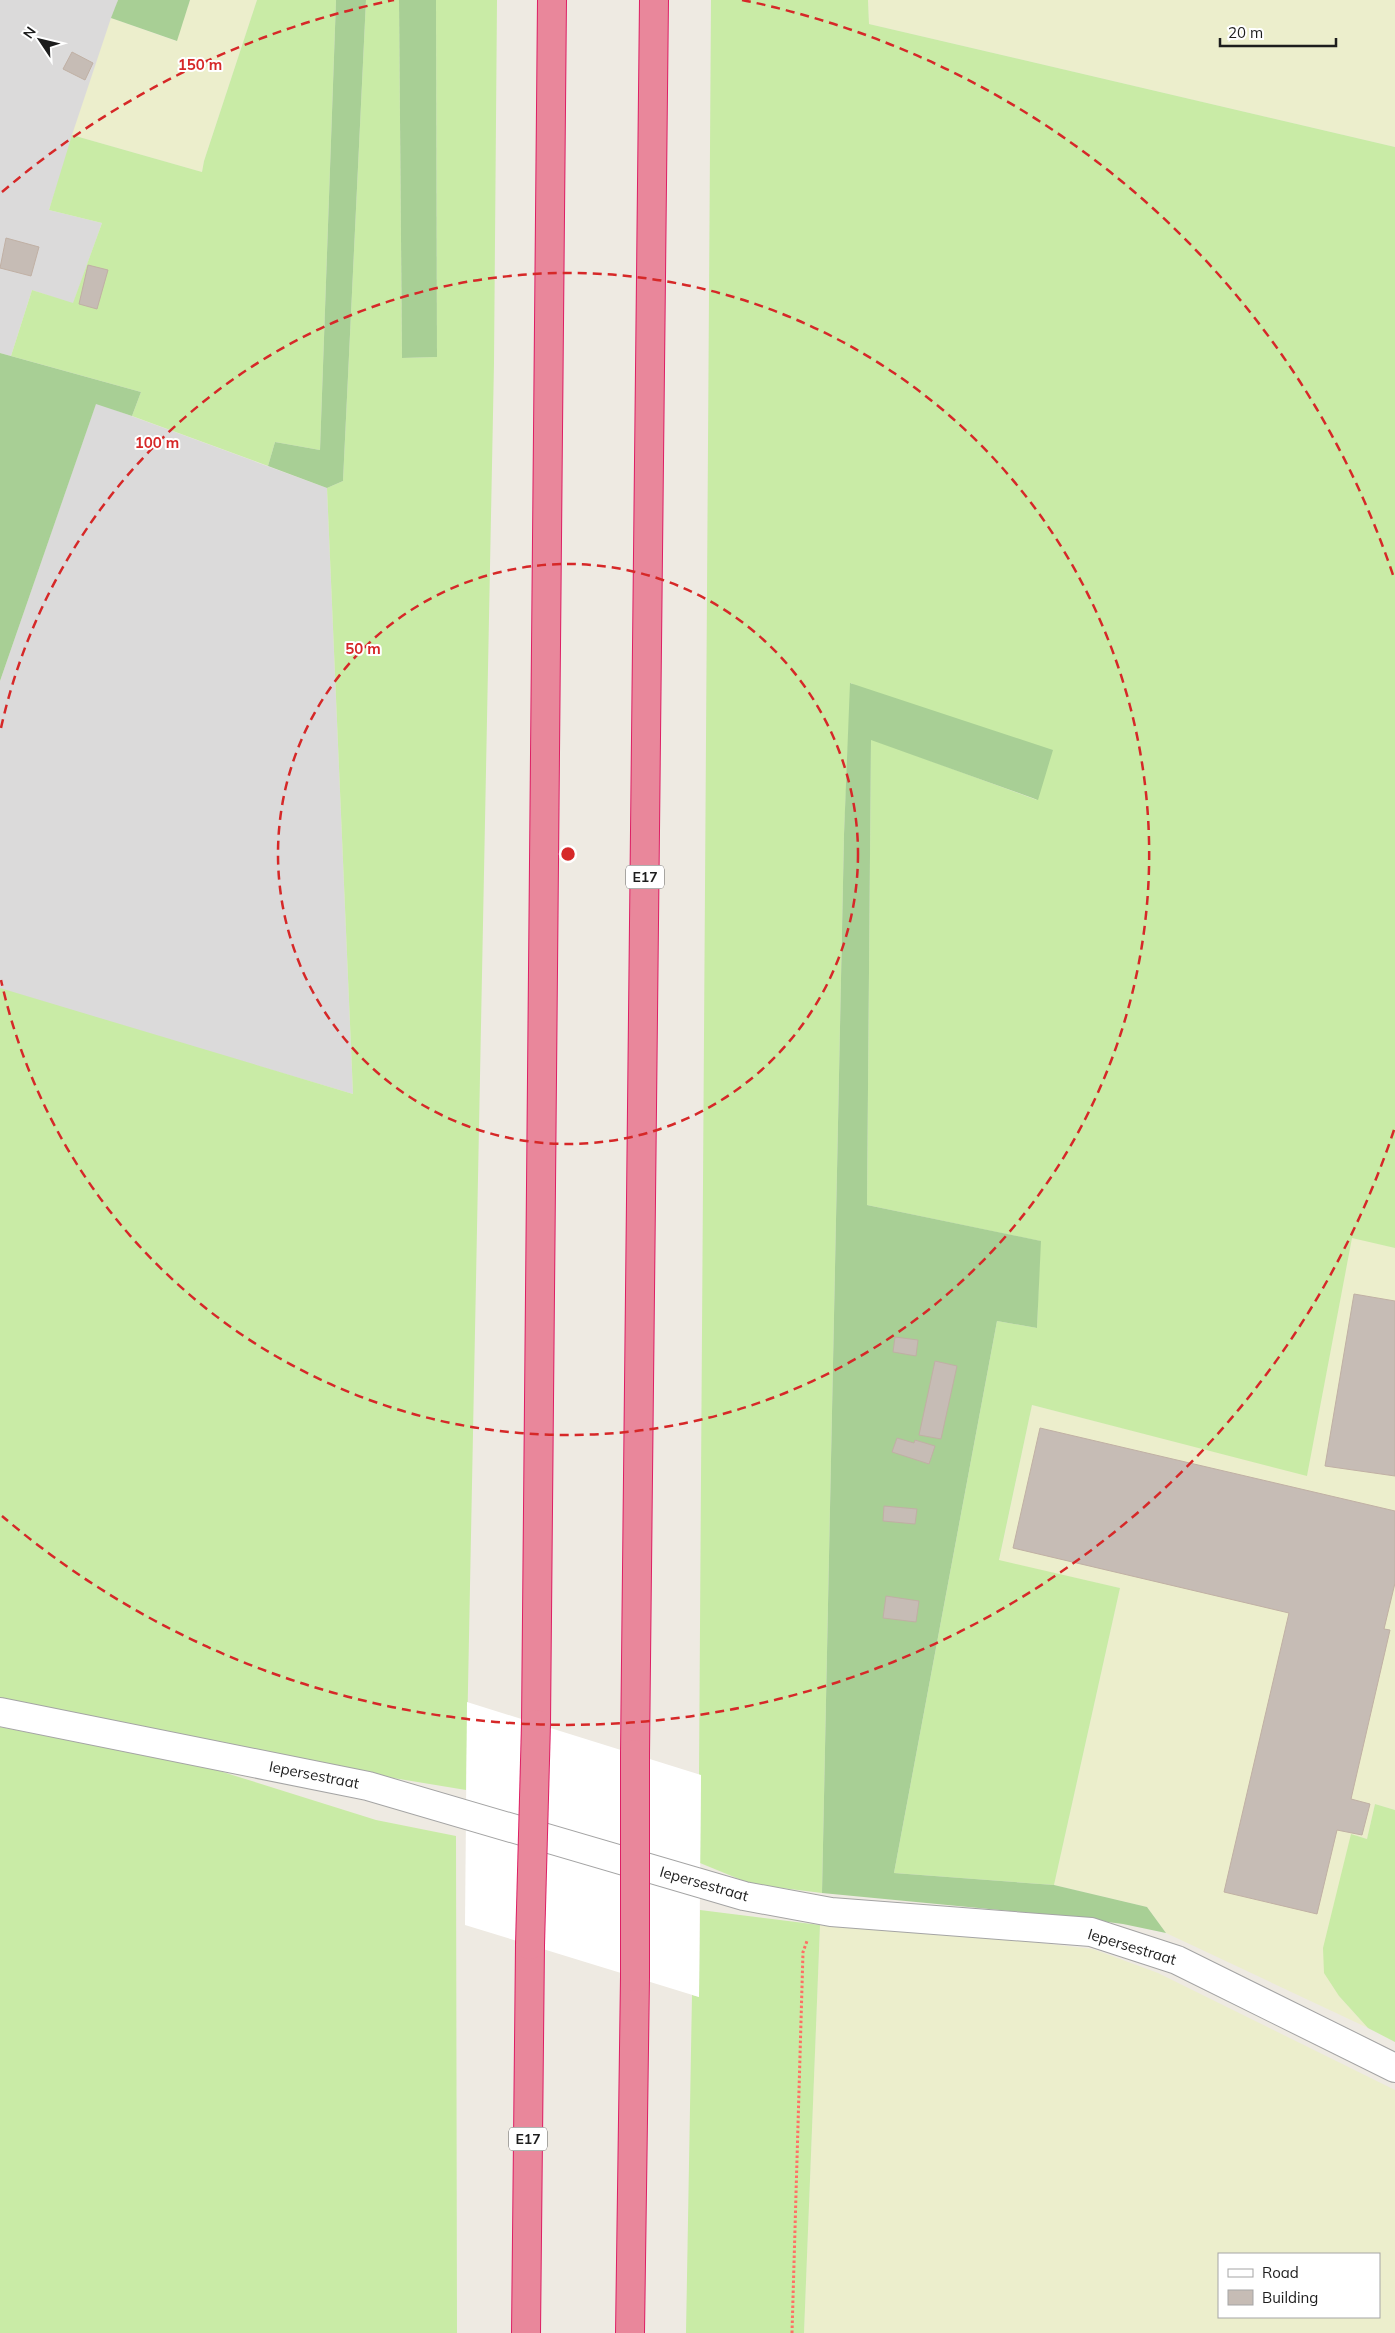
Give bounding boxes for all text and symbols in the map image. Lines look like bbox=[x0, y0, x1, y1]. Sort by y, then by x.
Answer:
north arrow bbox=[15, 15, 65, 65]
scale bar bbox=[1220, 15, 1336, 47]
text: N bbox=[19, 23, 40, 42]
text: 20 m bbox=[1228, 23, 1263, 42]
text: 150 m bbox=[178, 55, 222, 74]
text: 100 m bbox=[135, 433, 179, 452]
text: 50 m bbox=[345, 639, 381, 658]
centre of rings bbox=[559, 845, 577, 863]
road number: E17 bbox=[626, 866, 664, 889]
street label: Iepersestraat bbox=[267, 1756, 361, 1793]
street label: Iepersestraat bbox=[658, 1862, 751, 1905]
street label: Iepersestraat bbox=[1086, 1924, 1179, 1969]
road number: E17 bbox=[509, 2128, 547, 2150]
legend bbox=[1218, 2253, 1380, 2318]
text: Road bbox=[1262, 2263, 1299, 2282]
text: Building bbox=[1262, 2288, 1318, 2307]

